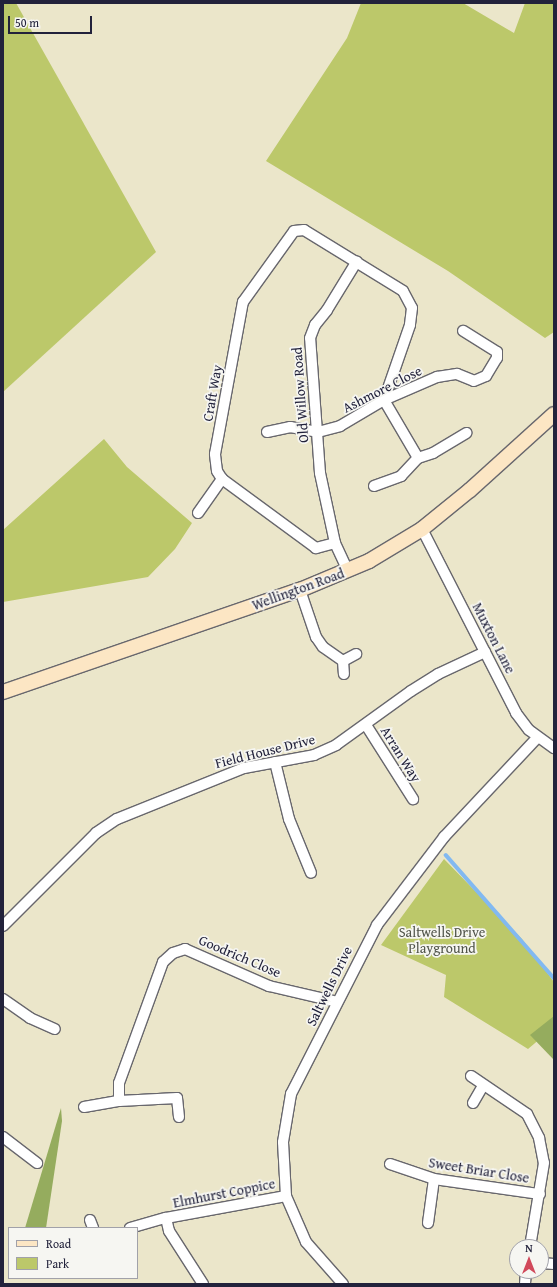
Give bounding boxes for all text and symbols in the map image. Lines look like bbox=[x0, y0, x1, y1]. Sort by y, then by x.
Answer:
scale bar bbox=[10, 8, 94, 34]
text: 50 m bbox=[15, 14, 39, 31]
street label: Old Willow Road bbox=[288, 347, 312, 443]
street label: Ashmore Close bbox=[340, 362, 424, 416]
street label: Craft Way bbox=[199, 363, 225, 423]
street label: Wellington Road bbox=[250, 565, 346, 613]
street label: Muxton Lane bbox=[469, 600, 519, 676]
street label: Arran Way bbox=[377, 723, 425, 785]
street label: Field House Drive bbox=[213, 730, 317, 772]
park label: Saltwells Drive Playground bbox=[399, 924, 485, 956]
street label: Goodrich Close bbox=[196, 931, 284, 981]
street label: Saltwells Drive bbox=[302, 943, 356, 1029]
street label: Sweet Briar Close bbox=[428, 1154, 530, 1186]
street label: Elmhurst Coppice bbox=[171, 1175, 277, 1211]
legend bbox=[8, 1227, 138, 1279]
text: Road bbox=[46, 1235, 71, 1252]
north arrow bbox=[509, 1239, 549, 1279]
text: N bbox=[525, 1240, 533, 1256]
text: Park bbox=[46, 1255, 69, 1272]

